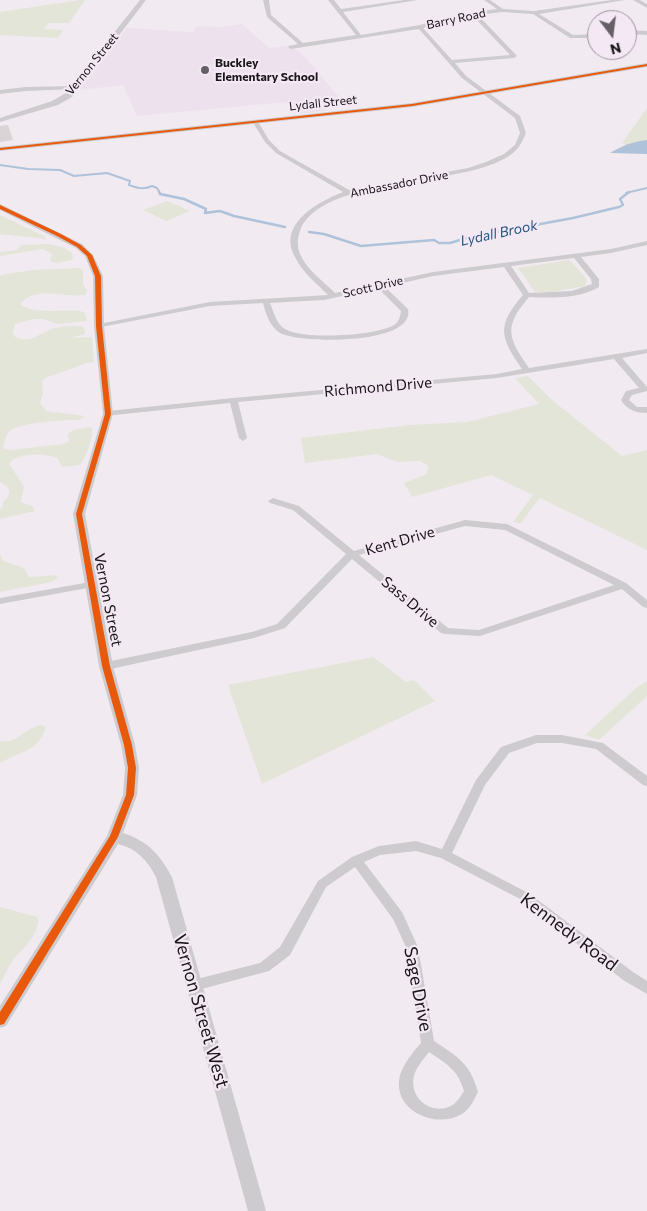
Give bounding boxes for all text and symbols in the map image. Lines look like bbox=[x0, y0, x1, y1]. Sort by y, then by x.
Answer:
street label: Barry Road bbox=[425, 6, 487, 32]
north arrow bbox=[587, 10, 637, 60]
street label: Vernon Street bbox=[63, 30, 121, 98]
text: N bbox=[608, 39, 623, 59]
place label: Buckley Elementary School bbox=[215, 56, 318, 84]
marker: Buckley Elementary School bbox=[199, 64, 211, 76]
street label: Lydall Street bbox=[288, 92, 358, 114]
street label: Ambassador Drive bbox=[349, 167, 449, 201]
water label: Lydall Brook bbox=[459, 217, 539, 249]
street label: Scott Drive bbox=[342, 273, 404, 301]
street label: Richmond Drive bbox=[323, 373, 433, 401]
street label: Kent Drive bbox=[363, 523, 437, 559]
street label: Vernon Street bbox=[90, 552, 126, 648]
street label: Sass Drive bbox=[378, 573, 442, 631]
street label: Kennedy Road bbox=[516, 888, 622, 976]
street label: Vernon Street West bbox=[169, 932, 233, 1090]
street label: Sage Drive bbox=[399, 945, 437, 1033]

